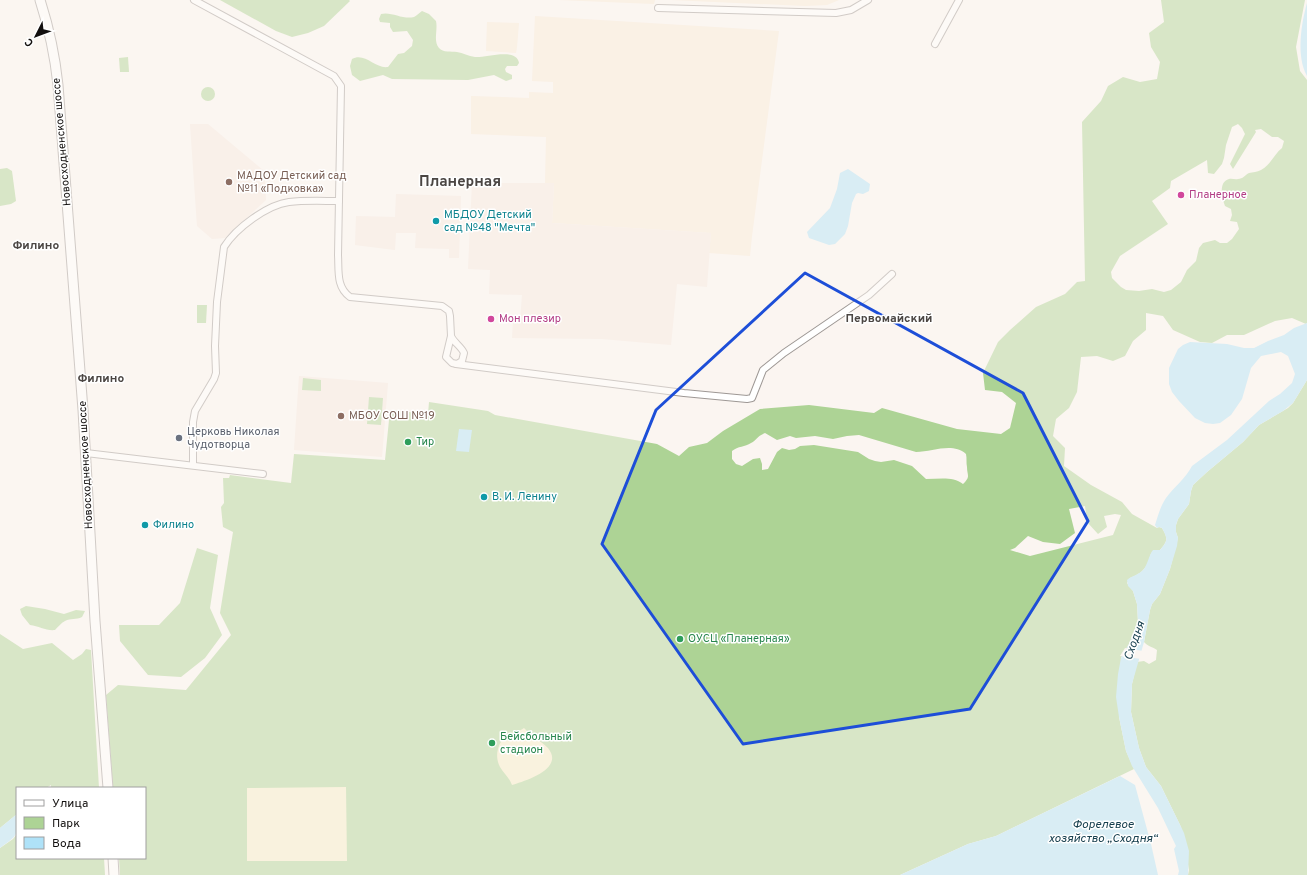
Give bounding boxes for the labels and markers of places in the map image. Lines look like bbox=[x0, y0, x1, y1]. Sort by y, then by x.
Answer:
place label: МАДОУ Детский сад №11 «Подковка» bbox=[237, 169, 347, 196]
marker: МАДОУ Детский сад №11 «Подковка» bbox=[224, 177, 234, 187]
place label: Планерное bbox=[1189, 188, 1247, 202]
marker: Планерное bbox=[1176, 190, 1186, 200]
place label: МБДОУ Детский сад №48 "Мечта" bbox=[444, 208, 535, 235]
marker: МБДОУ Детский сад №48 "Мечта" bbox=[431, 216, 441, 226]
place label: Мон плезир bbox=[499, 312, 561, 326]
marker: Мон плезир bbox=[486, 314, 496, 324]
place label: МБОУ СОШ №19 bbox=[349, 409, 435, 423]
marker: МБОУ СОШ №19 bbox=[336, 411, 346, 421]
place label: Церковь Николая Чудотворца bbox=[187, 425, 279, 452]
marker: Церковь Николая Чудотворца bbox=[174, 433, 184, 443]
place label: Тир bbox=[416, 435, 434, 449]
marker: Тир bbox=[403, 437, 413, 447]
place label: В. И. Ленину bbox=[492, 490, 557, 504]
marker: В. И. Ленину bbox=[479, 492, 489, 502]
place label: Филино bbox=[153, 518, 194, 532]
marker: Филино bbox=[140, 520, 150, 530]
place label: ОУСЦ «Планерная» bbox=[688, 632, 790, 646]
marker: ОУСЦ «Планерная» bbox=[675, 634, 685, 644]
place label: Бейсбольный стадион bbox=[500, 730, 572, 757]
marker: Бейсбольный стадион bbox=[487, 738, 497, 748]

